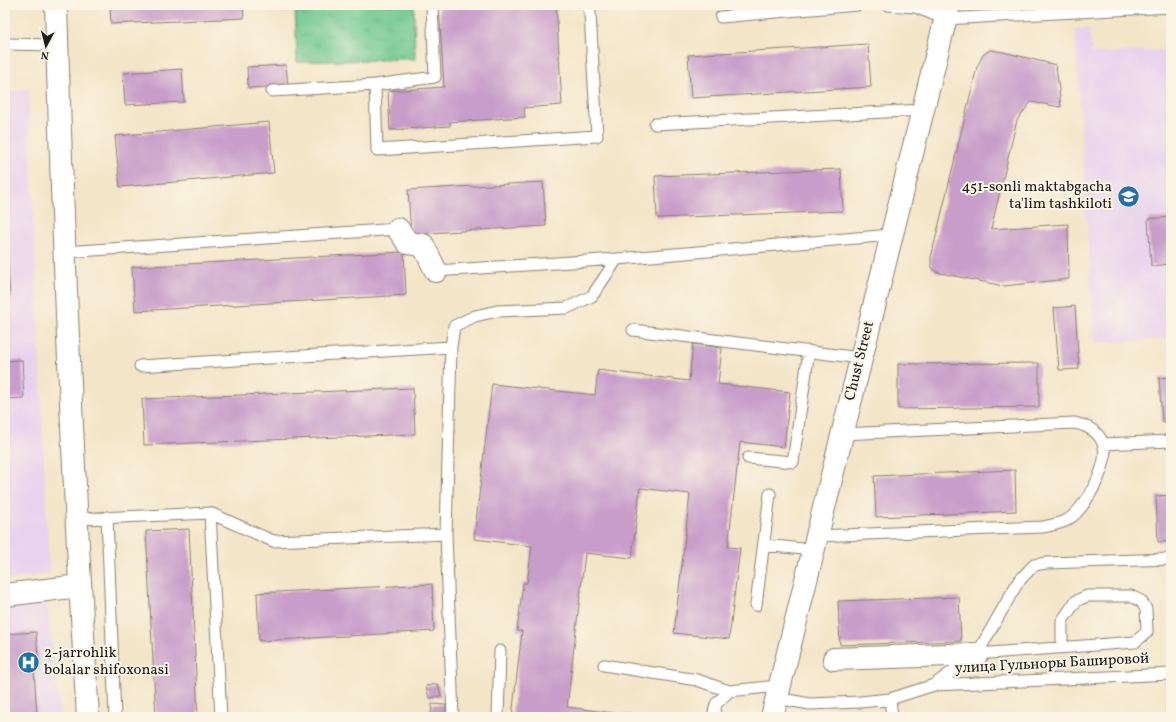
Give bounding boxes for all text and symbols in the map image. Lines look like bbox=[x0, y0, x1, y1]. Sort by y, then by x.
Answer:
north arrow bbox=[26, 26, 66, 66]
text: N bbox=[40, 47, 50, 62]
place label: 451-sonli maktabgacha ta'lim tashkiloti bbox=[962, 177, 1112, 215]
school or university icon: 451-sonli maktabgacha ta'lim tashkiloti bbox=[1115, 183, 1141, 209]
street label: Chust Street bbox=[840, 319, 880, 403]
place label: 2-jarrohlik bolalar shifoxonasi bbox=[44, 643, 169, 681]
street label: улица Гульноры Башировой bbox=[954, 648, 1150, 680]
hospital icon: 2-jarrohlik bolalar shifoxonasi bbox=[16, 649, 42, 675]

